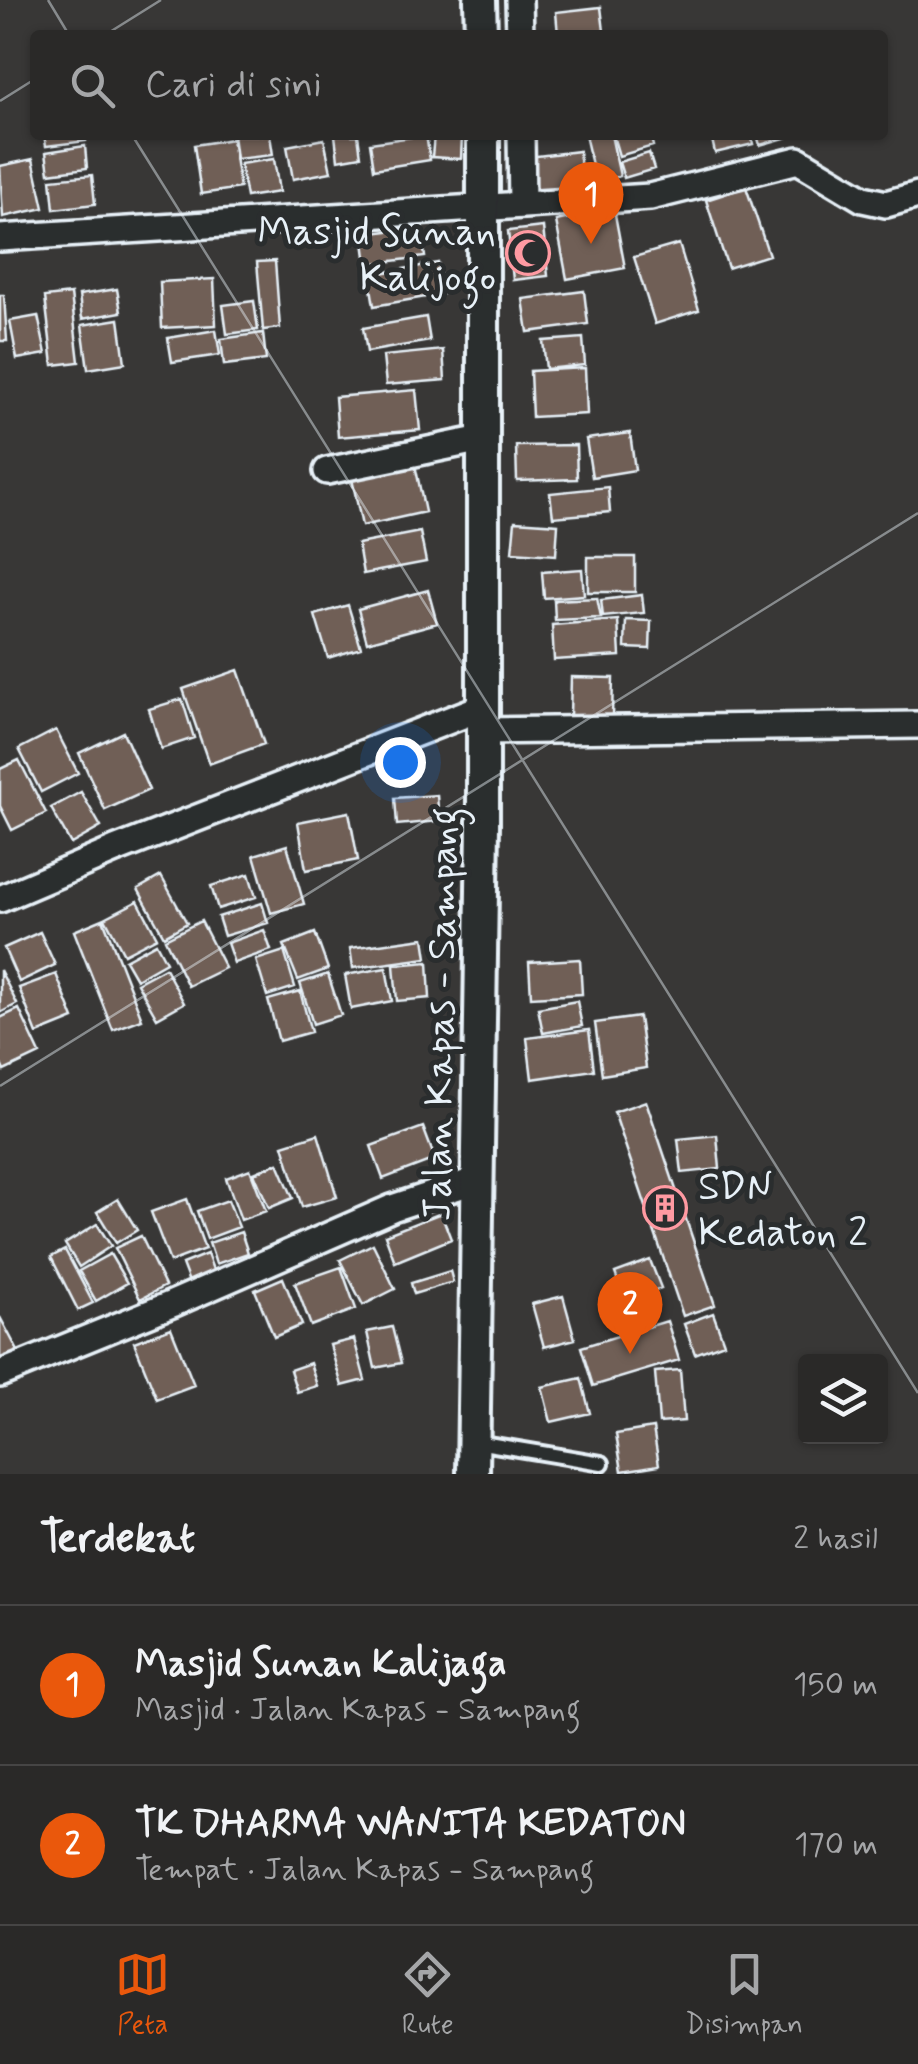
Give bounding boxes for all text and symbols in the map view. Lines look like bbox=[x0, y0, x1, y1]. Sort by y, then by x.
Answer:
search box bbox=[30, 30, 888, 140]
icon: search bbox=[65, 58, 120, 113]
text: Cari di sini bbox=[145, 61, 322, 110]
pin: 1 bbox=[558, 162, 624, 244]
place label: Masjid Sunan Kalijogo bbox=[258, 207, 496, 309]
mosque icon: Masjid Sunan Kalijogo bbox=[505, 230, 551, 276]
your location bbox=[375, 737, 426, 788]
street label: Jalan Kapas - Sampang bbox=[412, 807, 476, 1221]
place label: SDN Kedaton 2 bbox=[698, 1162, 868, 1260]
building icon: SDN Kedaton 2 bbox=[642, 1185, 688, 1231]
pin: 2 bbox=[598, 1272, 662, 1354]
map controls bbox=[798, 1354, 888, 1444]
button: layers bbox=[798, 1354, 888, 1444]
text: Terdekat bbox=[40, 1512, 195, 1567]
text: 2 hasil bbox=[793, 1518, 878, 1560]
text: Masjid Sunan Kalijaga bbox=[135, 1640, 507, 1689]
text: 1 bbox=[65, 1664, 80, 1706]
text: 150 m bbox=[793, 1664, 878, 1706]
text: Masjid · Jalan Kapas - Sampang bbox=[135, 1689, 581, 1731]
text: TK DHARMA WANITA KEDATON bbox=[135, 1800, 686, 1849]
text: 2 bbox=[65, 1824, 80, 1866]
text: 170 m bbox=[794, 1824, 878, 1866]
text: Tempat · Jalan Kapas - Sampang bbox=[135, 1849, 594, 1891]
tab: Peta bbox=[115, 1947, 170, 2044]
tab: Rute bbox=[400, 1947, 455, 2044]
tab: Disimpan bbox=[685, 1947, 803, 2044]

